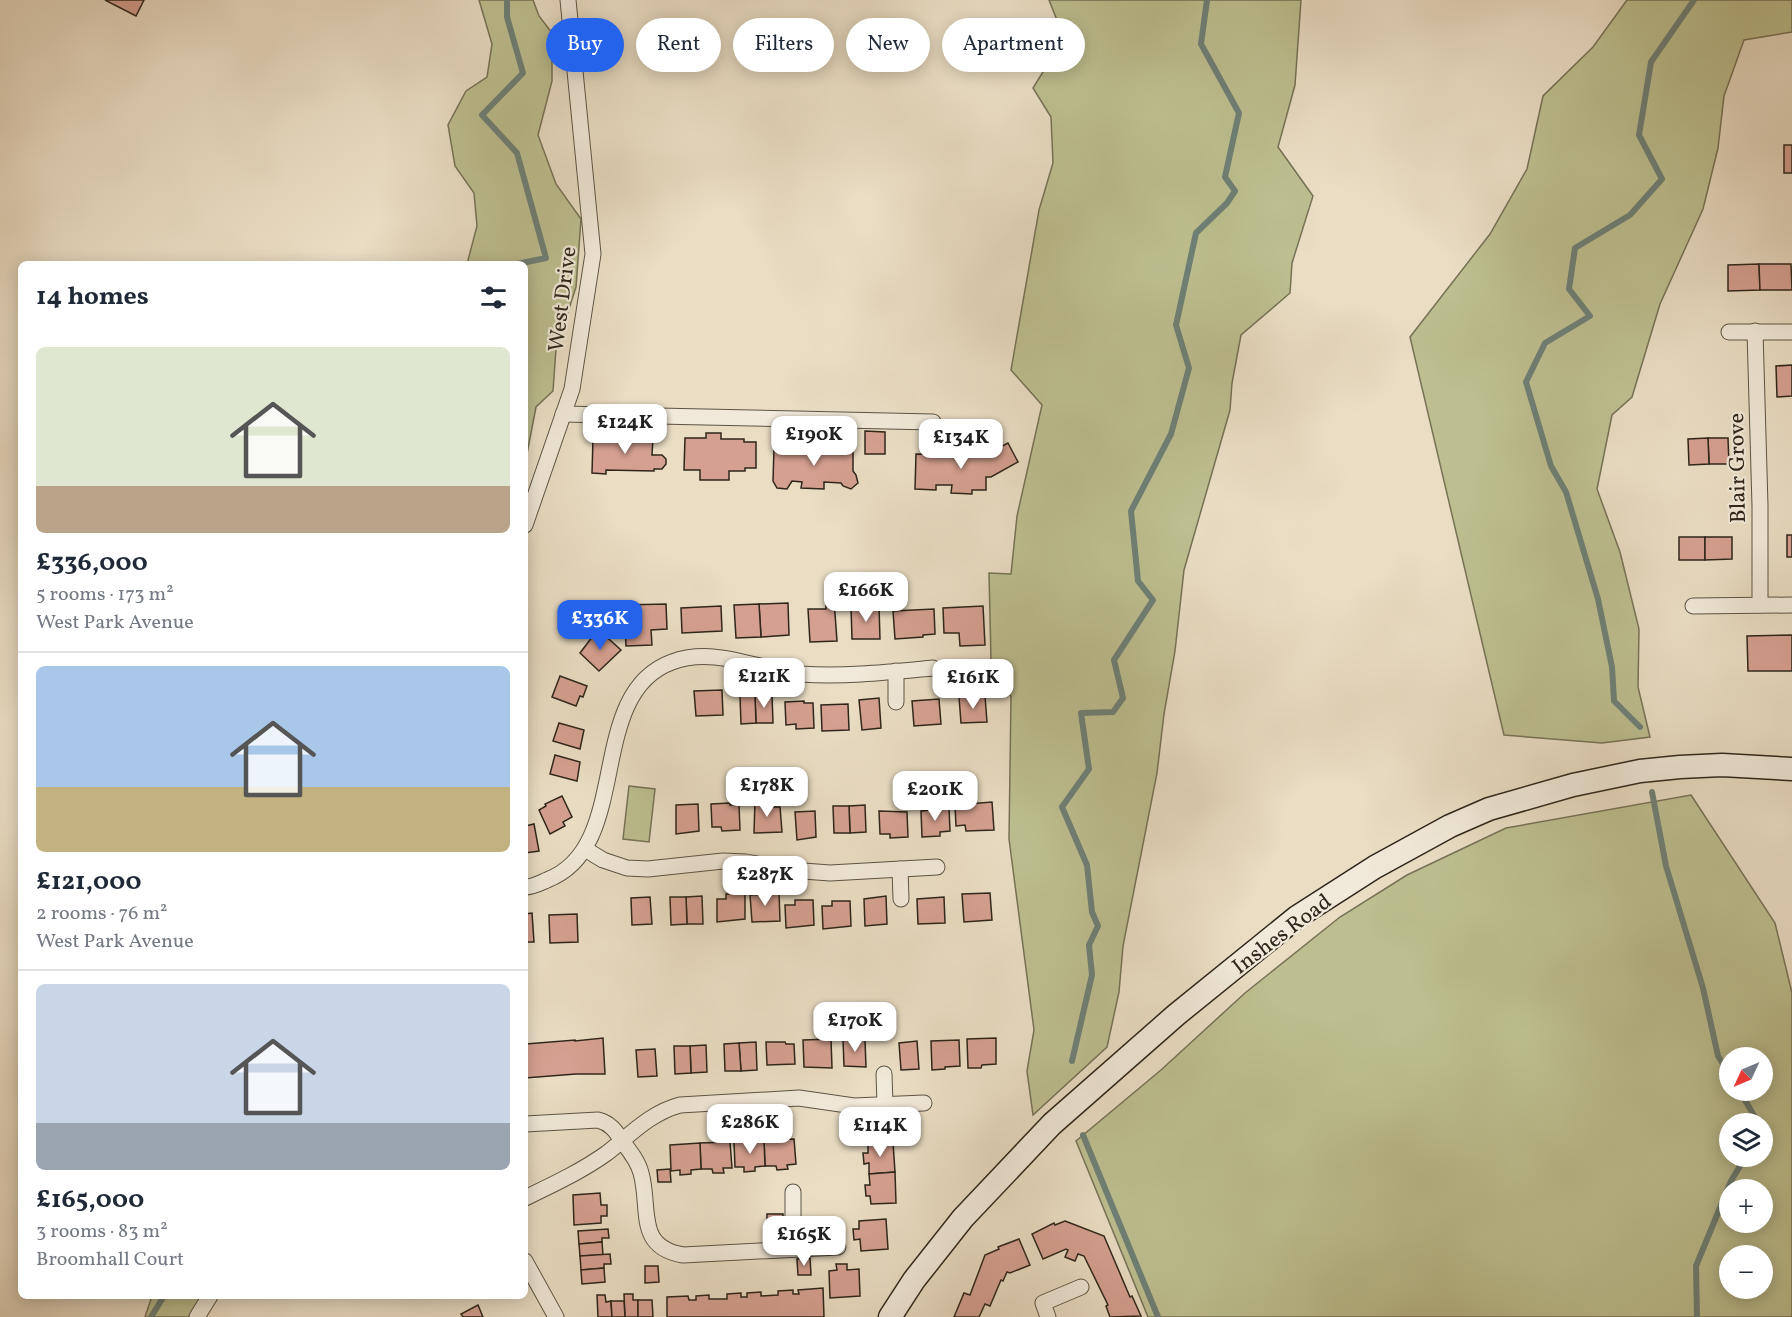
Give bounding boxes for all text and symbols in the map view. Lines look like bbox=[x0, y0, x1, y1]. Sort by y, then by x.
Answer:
chip: Buy bbox=[546, 18, 624, 72]
chip: Rent bbox=[636, 18, 721, 72]
chip: Filters bbox=[733, 18, 834, 72]
chip: New bbox=[846, 18, 930, 72]
chip: Apartment bbox=[942, 18, 1085, 72]
street label: West Drive bbox=[542, 245, 585, 354]
text: 14 homes bbox=[36, 279, 149, 315]
icon: filters bbox=[477, 281, 510, 314]
icon: home bbox=[219, 386, 327, 494]
pin: £124K bbox=[583, 404, 667, 455]
text: £124K bbox=[597, 409, 653, 437]
street label: Blair Grove bbox=[1722, 413, 1755, 523]
pin: £190K bbox=[772, 416, 856, 467]
pin: £134K bbox=[919, 419, 1003, 470]
text: £190K bbox=[785, 421, 843, 449]
text: £134K bbox=[933, 424, 989, 452]
text: £336,000 bbox=[36, 545, 148, 581]
pin: £166K bbox=[824, 572, 908, 623]
text: £166K bbox=[838, 577, 894, 605]
text: 5 rooms · 173 m² bbox=[36, 581, 174, 609]
pin: £336K bbox=[558, 600, 642, 651]
text: £336K bbox=[571, 605, 629, 633]
text: West Park Avenue bbox=[36, 609, 194, 637]
pin: £121K bbox=[722, 658, 806, 709]
pin: £161K bbox=[931, 659, 1015, 710]
text: £121K bbox=[738, 663, 790, 691]
text: £161K bbox=[946, 664, 1000, 692]
icon: home bbox=[219, 705, 327, 813]
pin: £178K bbox=[725, 767, 809, 818]
pin: £201K bbox=[893, 771, 977, 822]
text: £178K bbox=[740, 772, 794, 800]
text: £201K bbox=[907, 776, 963, 804]
pin: £287K bbox=[723, 856, 807, 907]
text: £287K bbox=[737, 861, 793, 889]
text: £121,000 bbox=[36, 864, 142, 900]
street label: Inshes Road bbox=[1226, 887, 1339, 983]
text: 2 rooms · 76 m² bbox=[36, 900, 168, 928]
text: West Park Avenue bbox=[36, 928, 194, 956]
pin: £170K bbox=[813, 1002, 897, 1053]
text: £170K bbox=[827, 1007, 883, 1035]
icon: home bbox=[219, 1023, 327, 1131]
north arrow bbox=[1719, 1047, 1773, 1101]
map controls bbox=[1719, 1047, 1773, 1299]
pin: £286K bbox=[708, 1104, 792, 1155]
pin: £114K bbox=[838, 1107, 922, 1158]
text: £286K bbox=[721, 1109, 779, 1137]
text: £114K bbox=[853, 1112, 907, 1140]
button: layers bbox=[1719, 1113, 1773, 1167]
button: + bbox=[1719, 1179, 1773, 1233]
text: £165,000 bbox=[36, 1182, 144, 1218]
pin: £165K bbox=[762, 1216, 846, 1267]
text: 3 rooms · 83 m² bbox=[36, 1218, 168, 1246]
text: £165K bbox=[777, 1221, 831, 1249]
button: − bbox=[1719, 1245, 1773, 1299]
text: Broomhall Court bbox=[36, 1246, 184, 1274]

